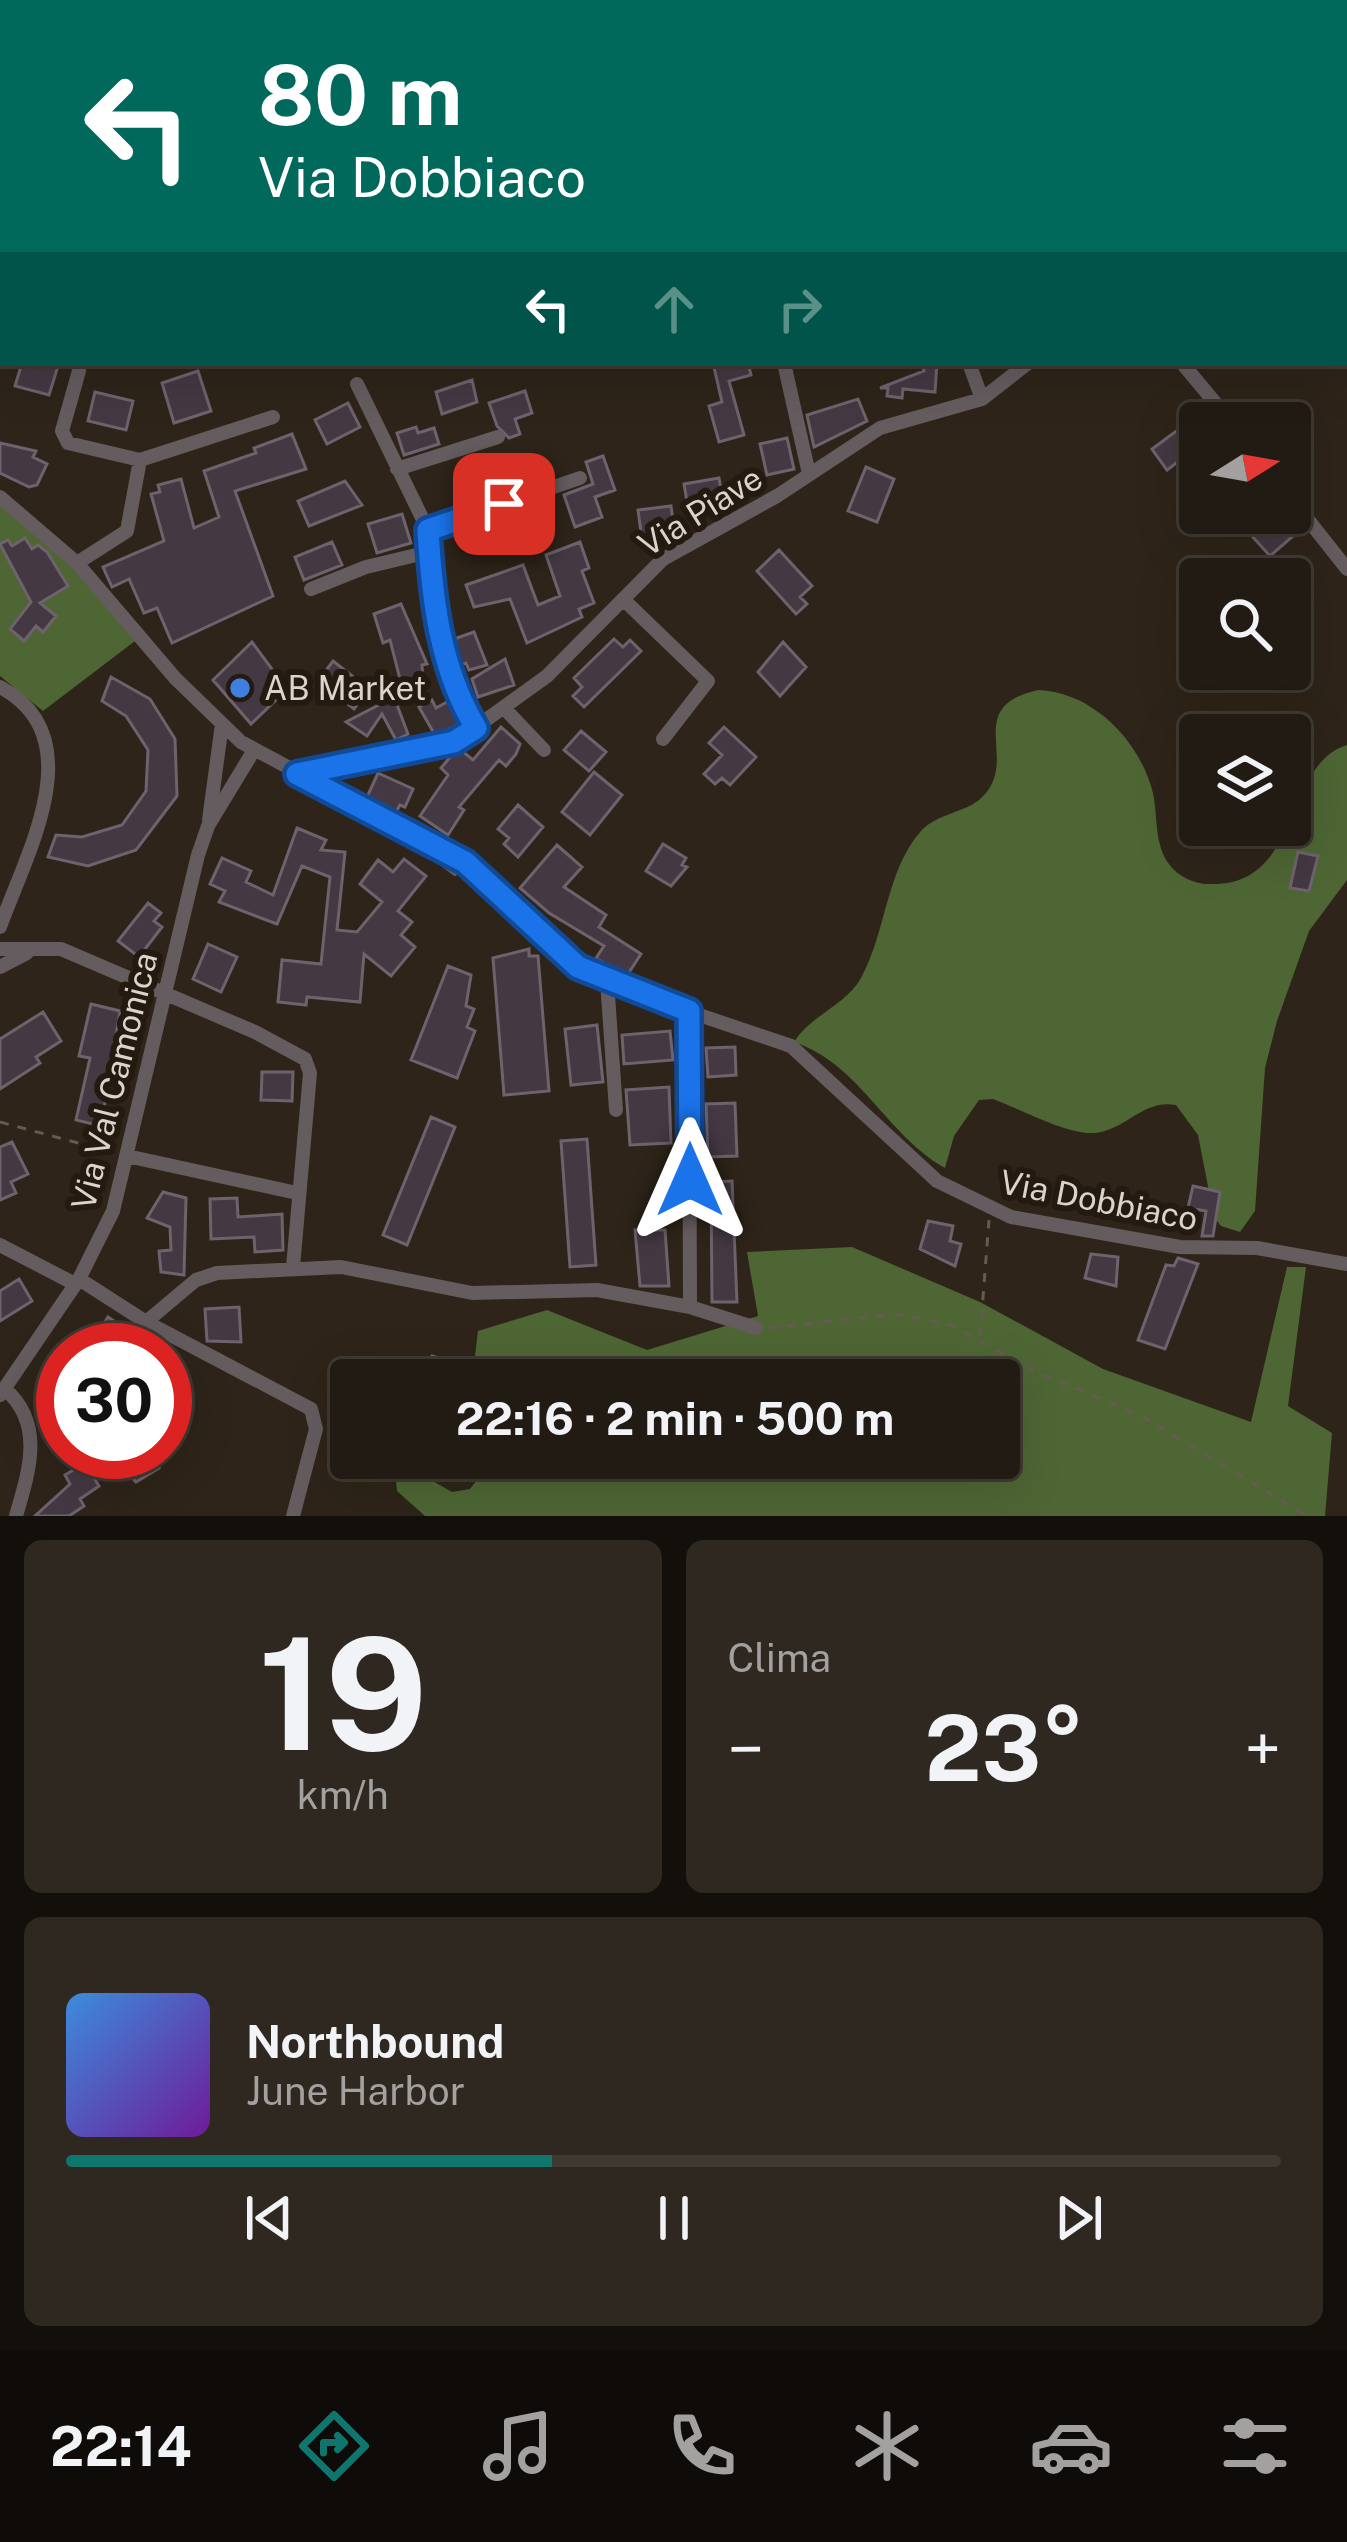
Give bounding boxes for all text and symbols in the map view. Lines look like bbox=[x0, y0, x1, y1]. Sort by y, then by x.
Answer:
text: 80 m bbox=[258, 45, 462, 144]
icon: left bbox=[60, 48, 216, 204]
text: Via Dobbiaco bbox=[258, 146, 586, 209]
icon: left bbox=[515, 276, 581, 342]
icon: ahead bbox=[641, 276, 707, 342]
icon: right bbox=[767, 276, 833, 342]
north arrow bbox=[1179, 402, 1311, 534]
map controls bbox=[1179, 402, 1311, 846]
pin bbox=[453, 453, 555, 555]
street label: Via Piave bbox=[631, 458, 769, 564]
icon: arrive bbox=[471, 471, 537, 537]
button: search bbox=[1179, 558, 1311, 690]
place label: AB Market bbox=[264, 669, 426, 707]
marker: AB Market bbox=[227, 675, 253, 701]
button: layers bbox=[1179, 714, 1311, 846]
street label: Via Val Camonica bbox=[64, 948, 164, 1214]
position arrow bbox=[627, 1117, 753, 1243]
street label: Via Dobbiaco bbox=[997, 1162, 1201, 1238]
speed limit sign: 30 bbox=[36, 1323, 192, 1479]
text: 22:16 · 2 min · 500 m bbox=[456, 1392, 894, 1445]
text: 19 bbox=[258, 1602, 428, 1785]
text: Clima bbox=[728, 1635, 831, 1681]
text: 23° bbox=[924, 1695, 1084, 1801]
text: − bbox=[728, 1710, 764, 1788]
text: + bbox=[1244, 1710, 1281, 1788]
text: km/h bbox=[297, 1772, 389, 1818]
text: Northbound bbox=[246, 2015, 504, 2068]
text: June Harbor bbox=[246, 2068, 465, 2114]
icon: previous bbox=[236, 2185, 302, 2251]
icon: pause bbox=[641, 2185, 707, 2251]
icon: next bbox=[1046, 2185, 1112, 2251]
icon: directions bbox=[292, 2404, 376, 2488]
icon: music bbox=[476, 2404, 560, 2488]
icon: phone bbox=[660, 2404, 744, 2488]
icon: climate bbox=[845, 2404, 929, 2488]
icon: car bbox=[1029, 2404, 1113, 2488]
icon: filters bbox=[1213, 2404, 1297, 2488]
text: 22:14 bbox=[50, 2415, 192, 2478]

